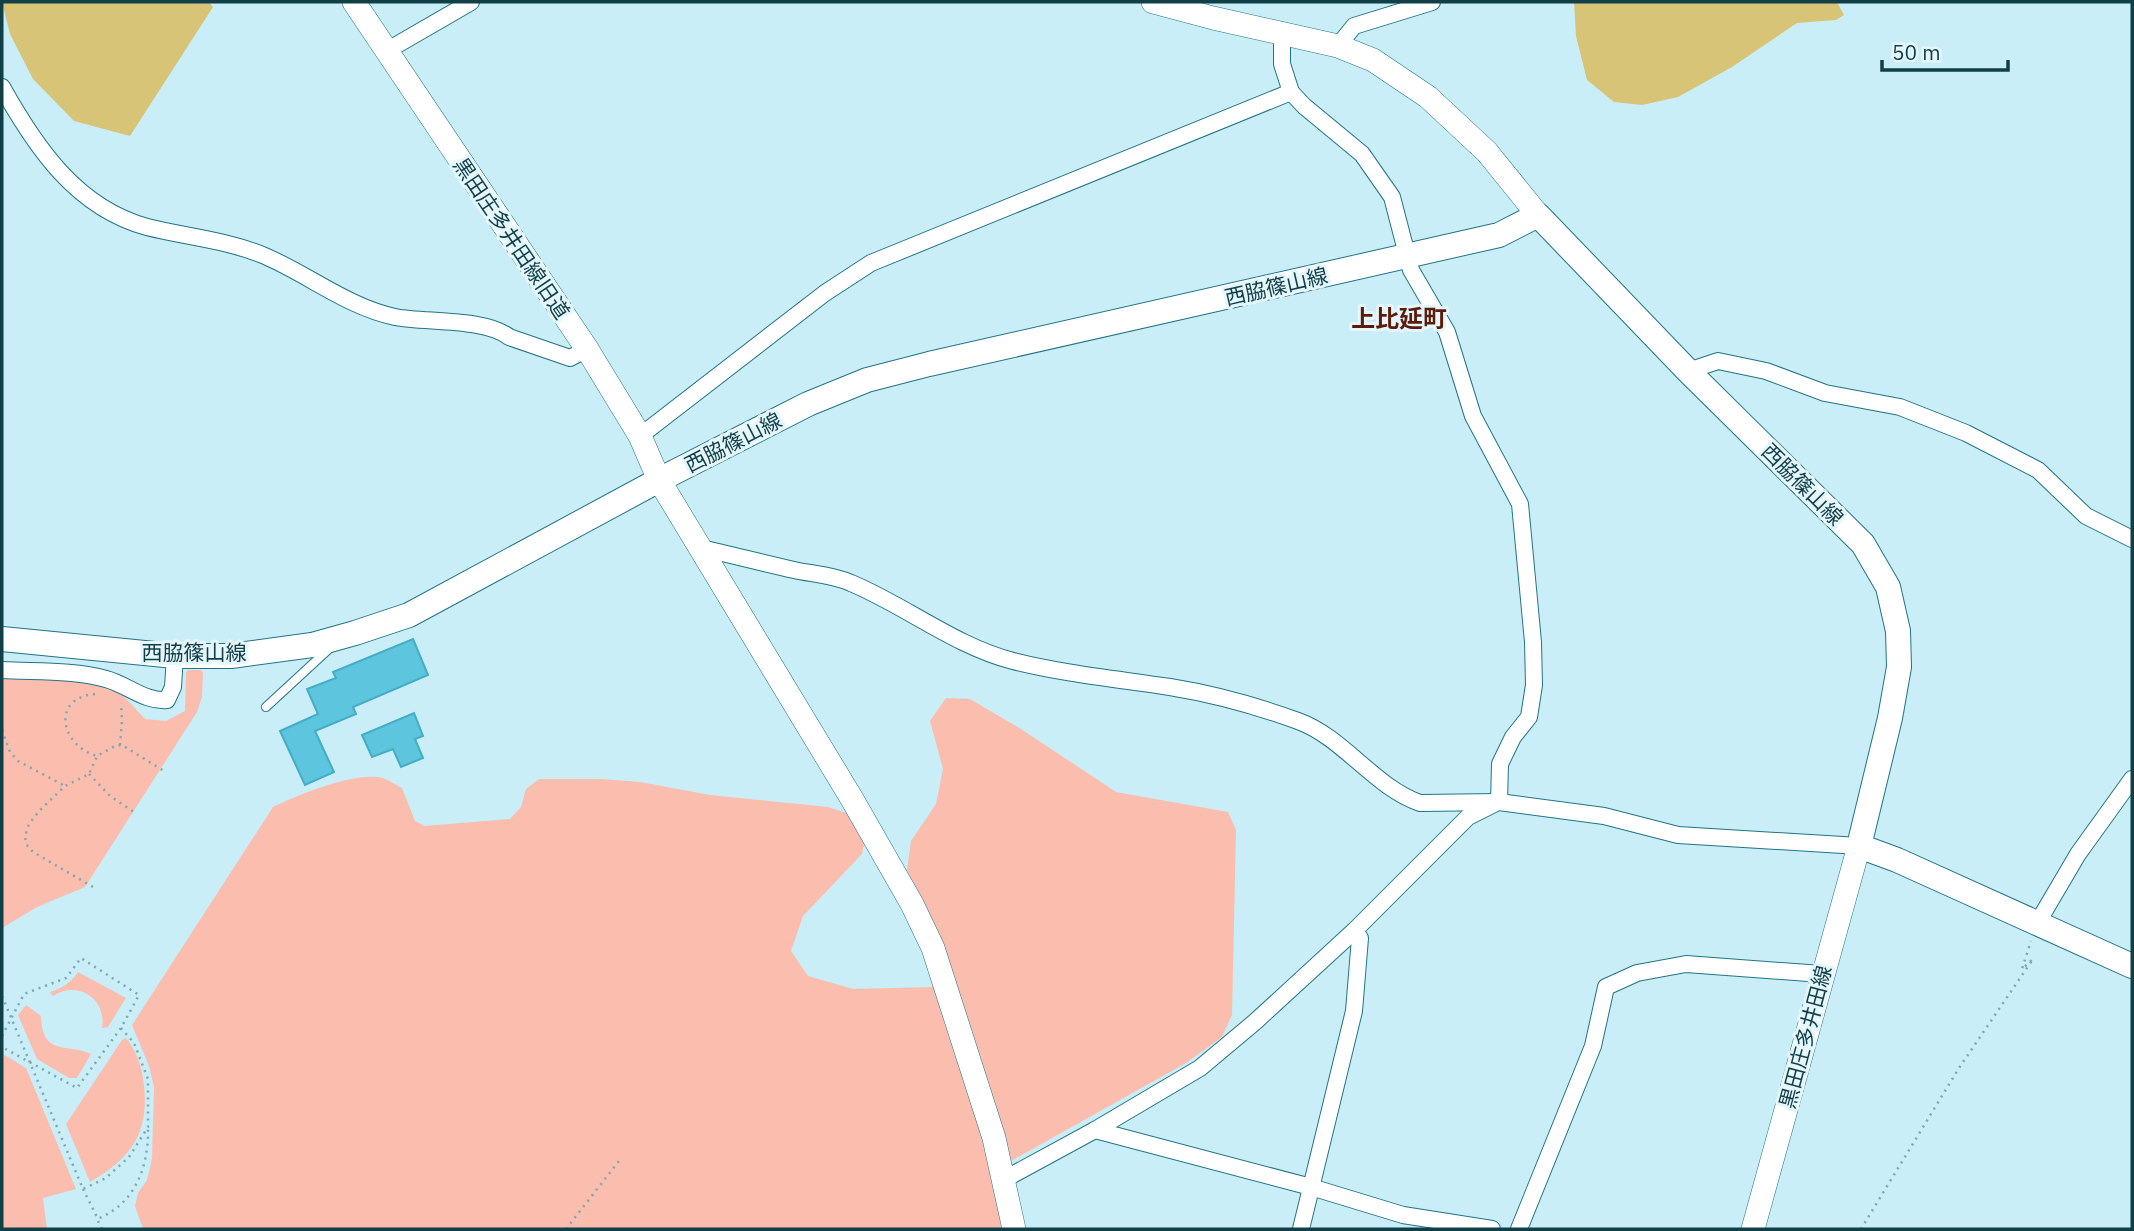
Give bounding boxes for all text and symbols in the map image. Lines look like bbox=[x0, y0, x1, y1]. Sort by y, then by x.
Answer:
scale bar bbox=[1882, 28, 2008, 72]
text: 50 m bbox=[1892, 38, 1941, 66]
street label: 黒田庄多井田線旧道 bbox=[448, 152, 576, 324]
street label: 西脇篠山線 bbox=[1222, 261, 1330, 311]
district label: 上比延町 bbox=[1351, 302, 1447, 334]
street label: 西脇篠山線 bbox=[680, 406, 786, 478]
street label: 西脇篠山線 bbox=[1756, 437, 1850, 531]
street label: 西脇篠山線 bbox=[142, 638, 247, 666]
street label: 黒田庄多井田線 bbox=[1772, 962, 1838, 1112]

